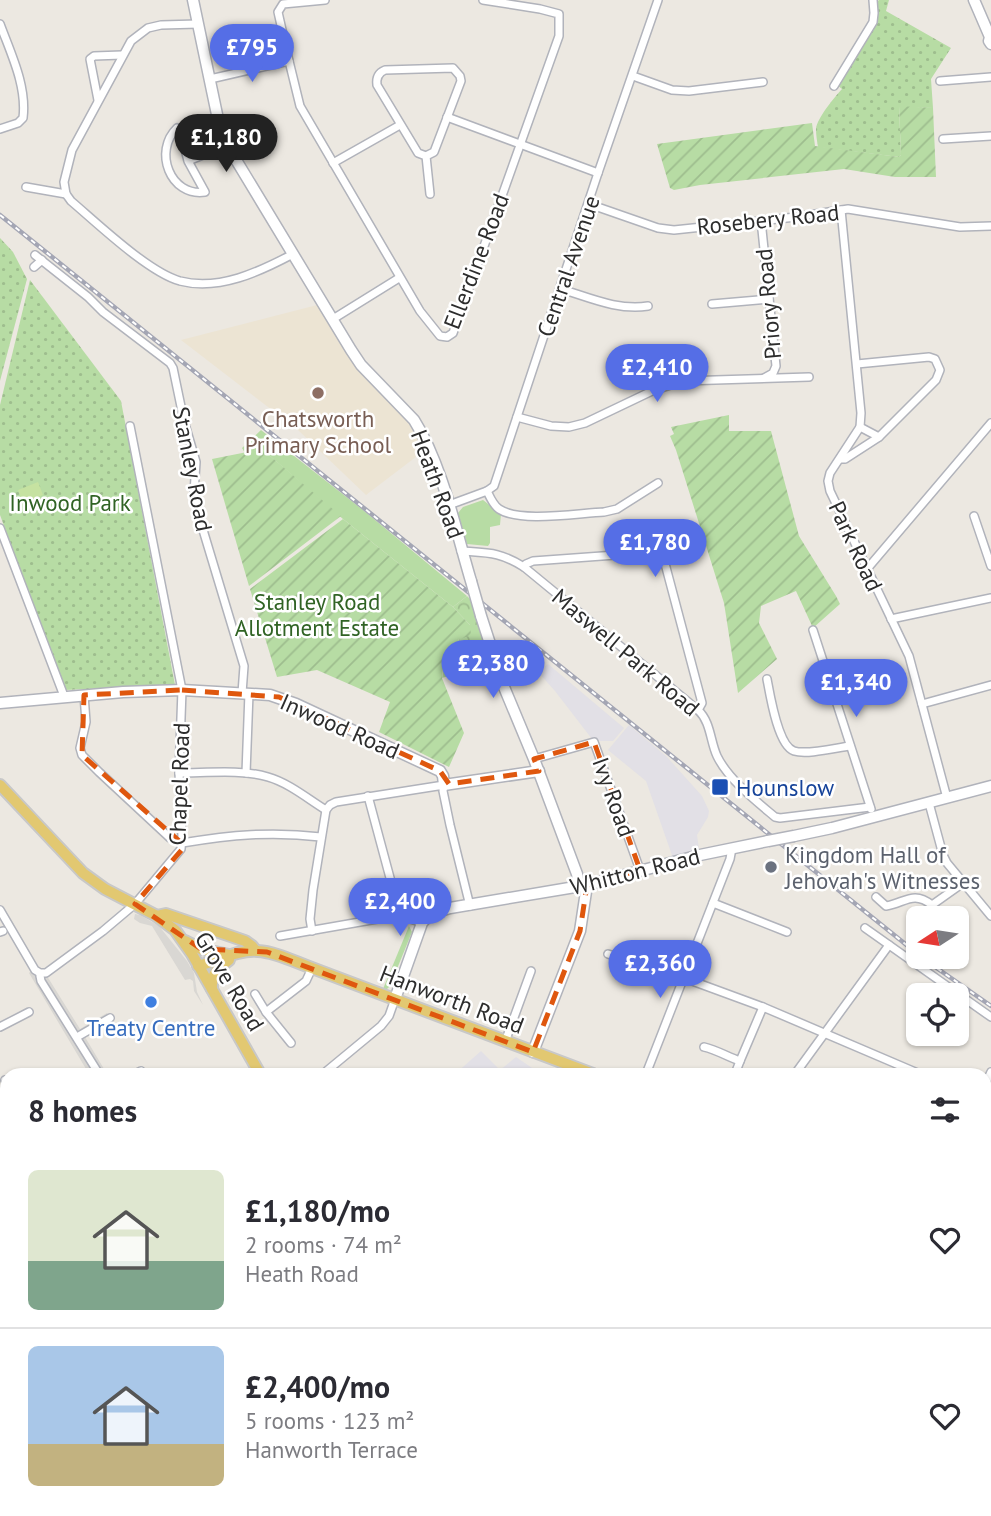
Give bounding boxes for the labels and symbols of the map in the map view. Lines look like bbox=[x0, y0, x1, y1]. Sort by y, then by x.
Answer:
pin: £795 bbox=[211, 24, 293, 84]
pin: £1,180 bbox=[169, 114, 283, 174]
street label: Ellerdine Road bbox=[437, 189, 515, 333]
street label: Central Avenue bbox=[530, 192, 606, 340]
street label: Rosebery Road bbox=[695, 197, 841, 241]
street label: Priory Road bbox=[749, 247, 787, 361]
pin: £2,410 bbox=[600, 344, 714, 404]
marker: Chatsworth Primary School bbox=[310, 385, 326, 401]
street label: Stanley Road bbox=[167, 404, 219, 534]
place label: Chatsworth Primary School bbox=[245, 404, 392, 459]
street label: Heath Road bbox=[405, 426, 471, 542]
park label: Inwood Park bbox=[9, 488, 131, 517]
street label: Park Road bbox=[822, 496, 890, 596]
pin: £1,780 bbox=[598, 520, 712, 579]
street label: Maswell Park Road bbox=[546, 582, 706, 722]
park label: Stanley Road Allotment Estate bbox=[235, 587, 399, 642]
pin: £2,380 bbox=[436, 640, 550, 700]
pin: £1,340 bbox=[799, 660, 913, 719]
street label: Inwood Road bbox=[276, 687, 404, 765]
street label: Chapel Road bbox=[162, 722, 196, 846]
street label: Ivy Road bbox=[586, 753, 642, 841]
place label: Hounslow bbox=[736, 773, 834, 802]
marker: Hounslow bbox=[710, 777, 730, 797]
place label: Kingdom Hall of Jehovah's Witnesses bbox=[784, 840, 980, 895]
street label: Whitton Road bbox=[567, 841, 703, 901]
marker: Kingdom Hall of Jehovah's Witnesses bbox=[763, 859, 779, 875]
pin: £2,400 bbox=[343, 878, 457, 938]
north arrow bbox=[906, 906, 970, 970]
street label: Grove Road bbox=[189, 926, 271, 1036]
pin: £2,360 bbox=[603, 940, 717, 1000]
street label: Hanworth Road bbox=[376, 958, 528, 1040]
marker: Treaty Centre bbox=[143, 994, 159, 1010]
place label: Treaty Centre bbox=[87, 1013, 215, 1042]

